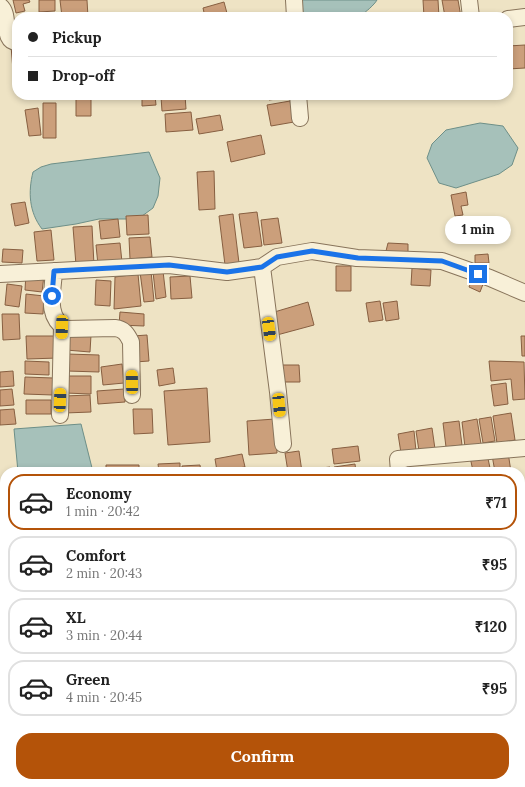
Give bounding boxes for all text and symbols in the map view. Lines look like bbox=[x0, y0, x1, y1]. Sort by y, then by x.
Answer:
text: Pickup bbox=[52, 28, 101, 47]
text: Drop-off bbox=[52, 66, 114, 85]
callout: 1 min bbox=[445, 216, 511, 244]
text: 1 min bbox=[461, 221, 495, 238]
route end bbox=[469, 265, 487, 283]
route start bbox=[43, 287, 61, 305]
car bbox=[56, 315, 68, 339]
car bbox=[261, 316, 277, 342]
car bbox=[126, 370, 138, 394]
car bbox=[54, 388, 66, 412]
car bbox=[272, 392, 286, 418]
icon: car bbox=[18, 484, 54, 520]
text: Economy bbox=[66, 484, 131, 503]
text: ₹71 bbox=[485, 493, 507, 512]
text: 1 min · 20:42 bbox=[66, 503, 140, 520]
icon: car bbox=[18, 546, 54, 582]
text: Comfort bbox=[66, 546, 126, 565]
text: ₹95 bbox=[482, 555, 507, 574]
text: 2 min · 20:43 bbox=[66, 565, 142, 582]
icon: car bbox=[18, 608, 54, 644]
text: XL bbox=[66, 608, 86, 627]
text: ₹120 bbox=[475, 617, 507, 636]
text: 3 min · 20:44 bbox=[66, 627, 142, 644]
icon: car bbox=[18, 670, 54, 706]
text: Green bbox=[66, 670, 110, 689]
text: ₹95 bbox=[482, 679, 507, 698]
text: 4 min · 20:45 bbox=[66, 689, 142, 706]
button: Confirm bbox=[16, 733, 509, 779]

